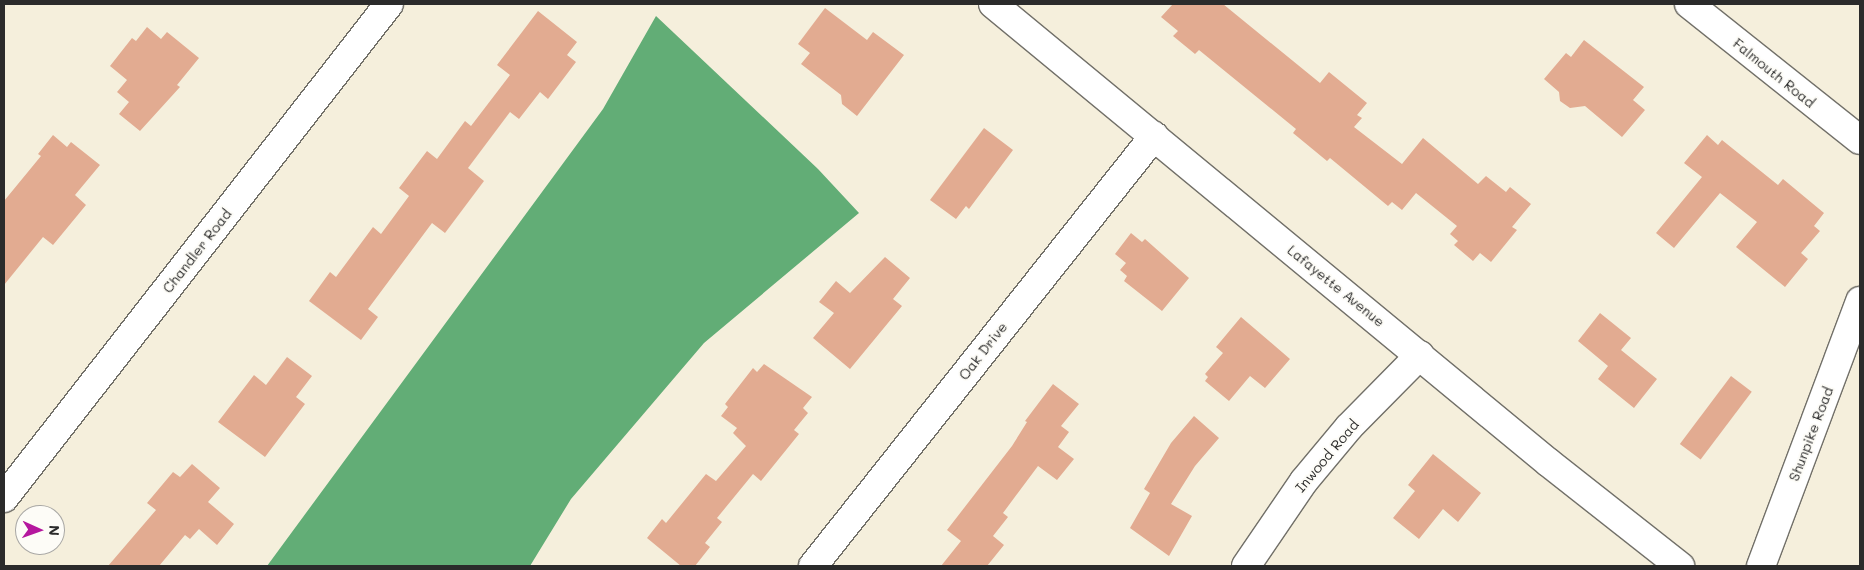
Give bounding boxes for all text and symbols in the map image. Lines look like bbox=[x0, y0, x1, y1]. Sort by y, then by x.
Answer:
street label: Falmouth Road bbox=[1730, 35, 1818, 111]
street label: Chandler Road bbox=[159, 206, 235, 296]
street label: Lafayette Avenue bbox=[1284, 242, 1388, 330]
street label: Oak Drive bbox=[955, 319, 1011, 383]
street label: Shunpike Road bbox=[1785, 385, 1837, 483]
street label: Inwood Road bbox=[1292, 416, 1362, 496]
north arrow bbox=[15, 505, 65, 555]
text: N bbox=[45, 525, 64, 536]

